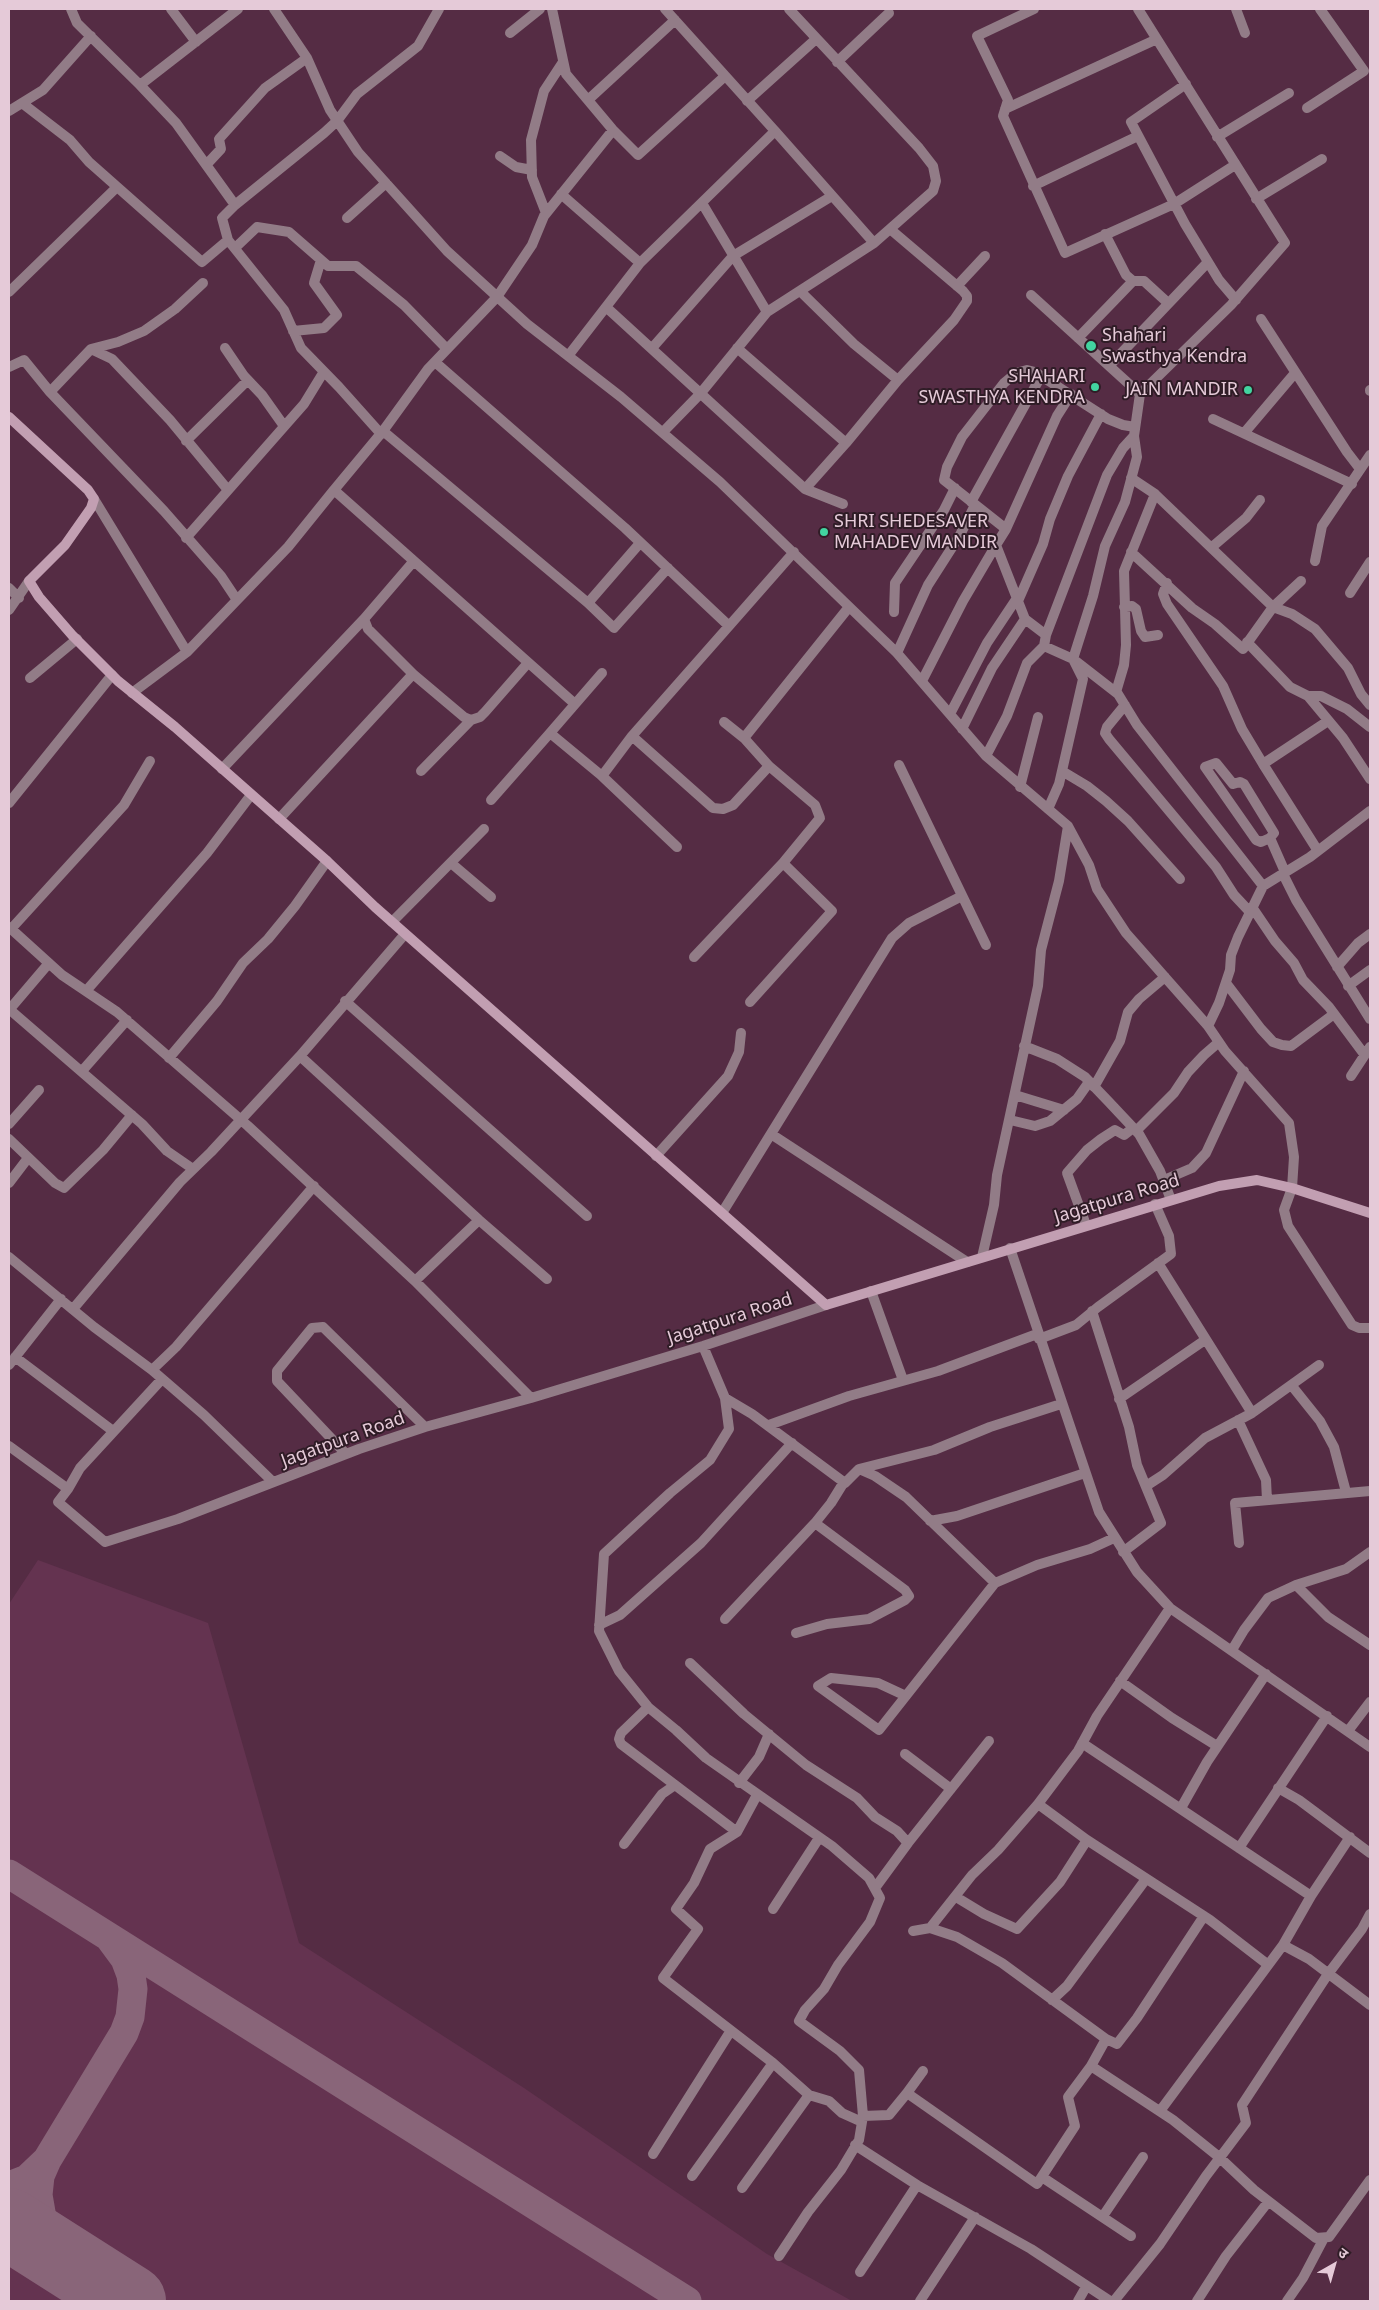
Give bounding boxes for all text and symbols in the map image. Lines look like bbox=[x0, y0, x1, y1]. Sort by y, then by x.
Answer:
place label: Shahari Swasthya Kendra bbox=[1102, 325, 1247, 368]
marker: Shahari Swasthya Kendra bbox=[1084, 339, 1098, 353]
place label: SHAHARI SWASTHYA KENDRA bbox=[918, 366, 1085, 408]
place label: JAIN MANDIR bbox=[1125, 379, 1238, 401]
marker: SHAHARI SWASTHYA KENDRA bbox=[1089, 381, 1101, 393]
marker: JAIN MANDIR bbox=[1242, 384, 1254, 396]
place label: SHRI SHEDESAVER MAHADEV MANDIR bbox=[834, 511, 997, 554]
marker: SHRI SHEDESAVER MAHADEV MANDIR bbox=[818, 526, 830, 538]
street label: Jagatpura Road bbox=[1052, 1170, 1182, 1228]
street label: Jagatpura Road bbox=[665, 1289, 795, 1349]
street label: Jagatpura Road bbox=[278, 1408, 408, 1472]
north arrow bbox=[1309, 2240, 1359, 2290]
text: उ bbox=[1334, 2243, 1353, 2263]

